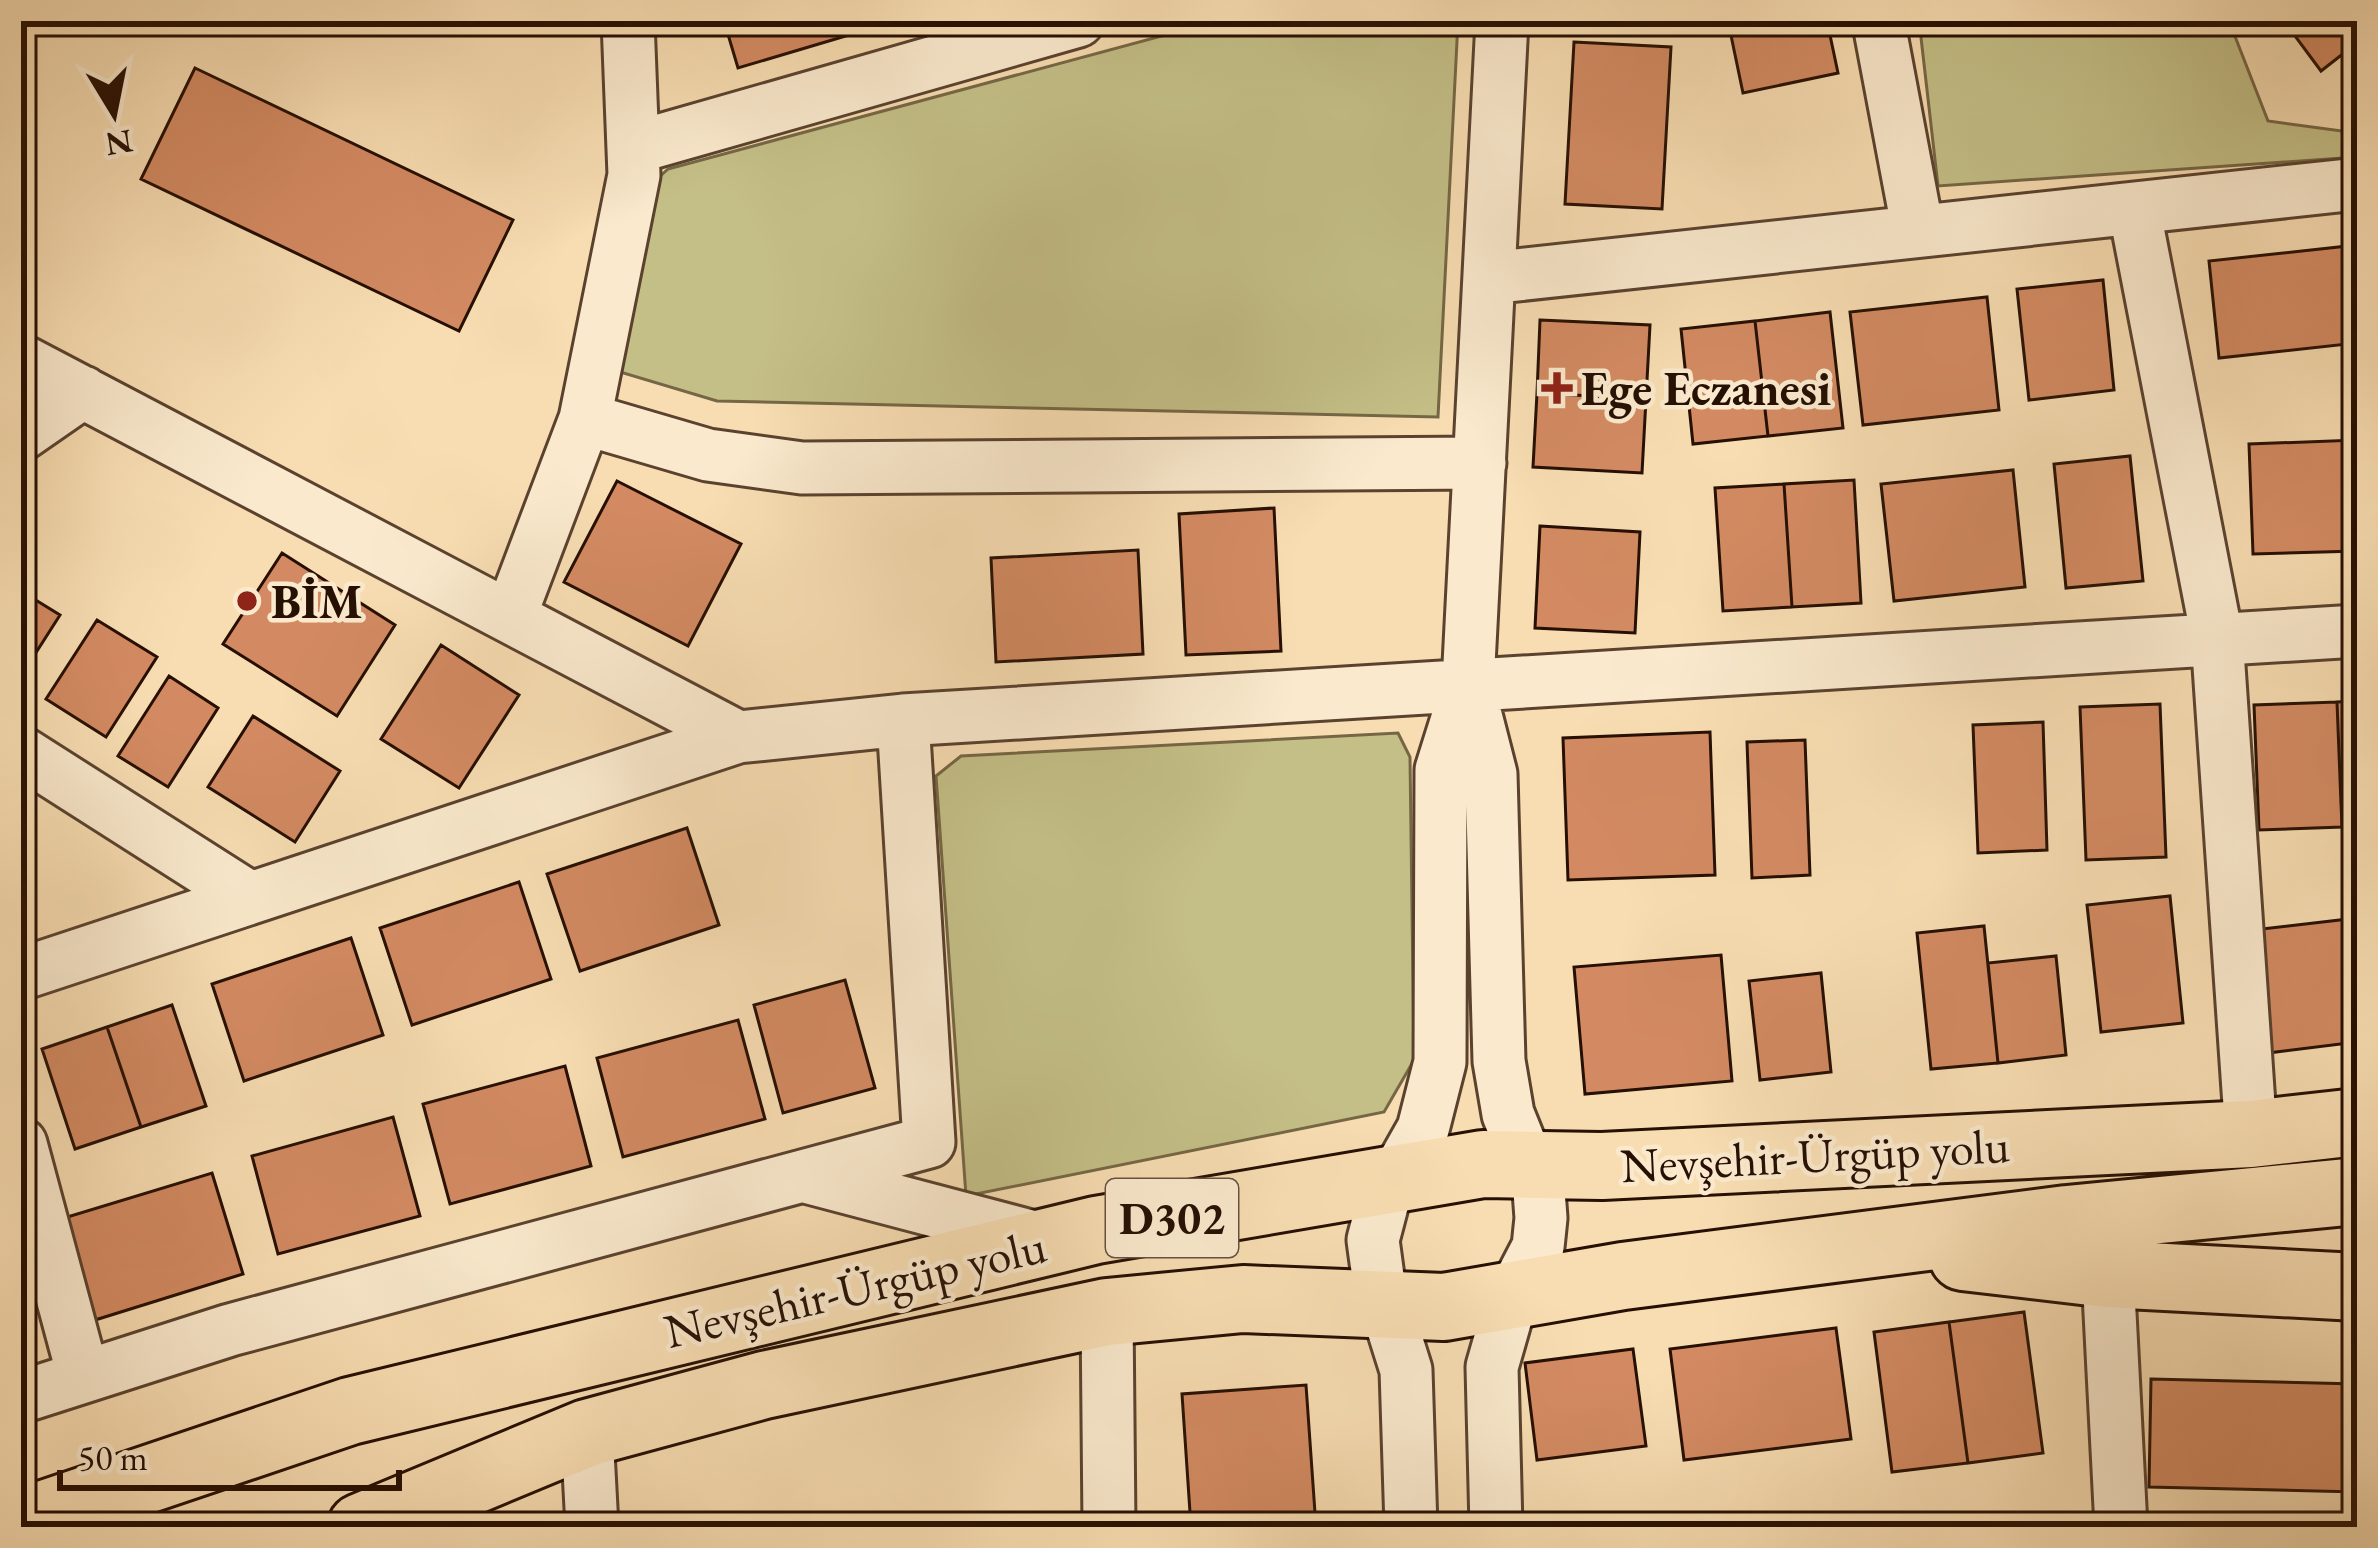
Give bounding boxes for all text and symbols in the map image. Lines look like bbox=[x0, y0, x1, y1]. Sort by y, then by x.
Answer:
north arrow bbox=[54, 54, 174, 174]
text: N bbox=[102, 120, 136, 167]
place label: Ege Eczanesi bbox=[1581, 357, 1831, 419]
marker: Ege Eczanesi bbox=[1544, 375, 1570, 401]
place label: BİM bbox=[271, 570, 363, 632]
marker: BİM bbox=[234, 588, 260, 614]
street label: Nevşehir-Ürgüp yolu bbox=[1619, 1114, 2011, 1196]
road number: D302 bbox=[1106, 1179, 1238, 1257]
street label: Nevşehir-Ürgüp yolu bbox=[658, 1214, 1052, 1362]
scale bar bbox=[60, 1416, 399, 1490]
text: 50 m bbox=[78, 1434, 148, 1481]

